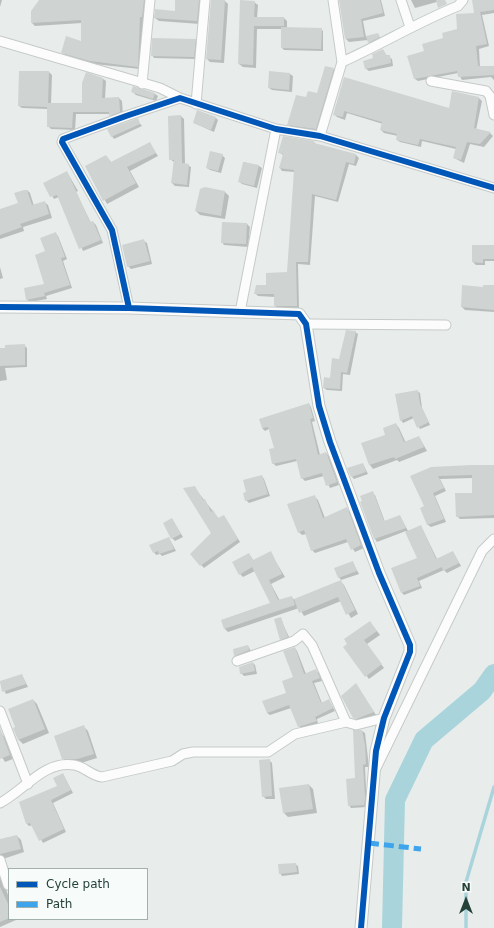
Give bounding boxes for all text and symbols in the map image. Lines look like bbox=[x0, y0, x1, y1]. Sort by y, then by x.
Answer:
legend bbox=[8, 868, 148, 920]
text: Cycle path bbox=[46, 877, 110, 891]
north arrow bbox=[446, 880, 486, 920]
text: N bbox=[461, 881, 471, 894]
text: Path bbox=[46, 897, 72, 911]

